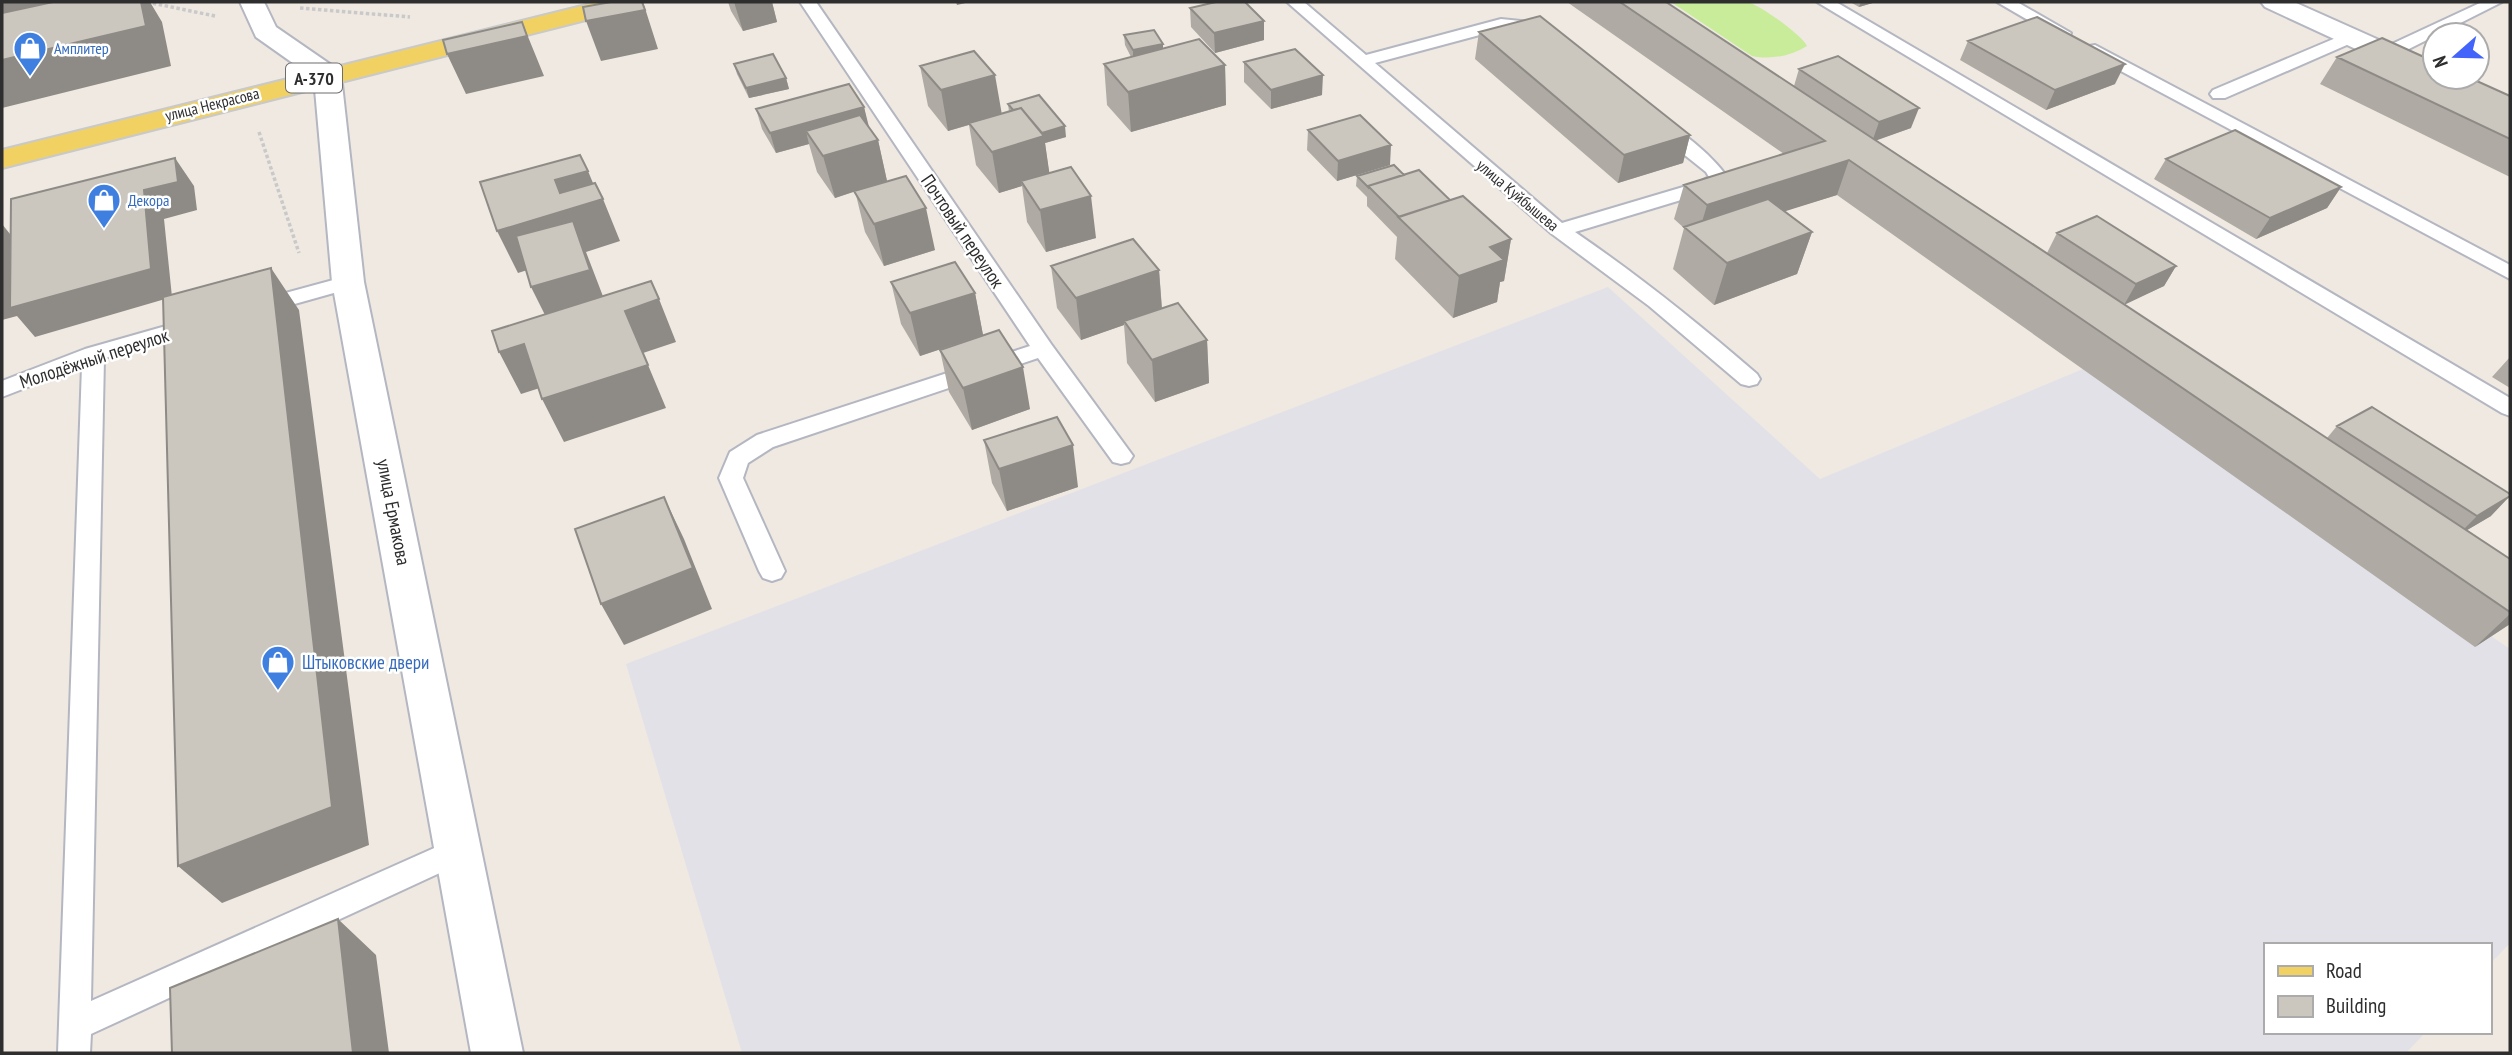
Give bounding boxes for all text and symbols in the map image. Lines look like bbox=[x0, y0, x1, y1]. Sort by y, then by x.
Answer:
north arrow bbox=[2421, 21, 2491, 91]
shop icon: Амплитер bbox=[11, 29, 49, 78]
place label: Амплитер bbox=[54, 38, 109, 58]
text: N bbox=[2427, 53, 2453, 71]
road number: А-370 bbox=[286, 64, 342, 92]
street label: улица Некрасова bbox=[163, 83, 261, 125]
street label: улица Куйбышева bbox=[1473, 155, 1563, 235]
street label: Почтовый переулок bbox=[916, 170, 1010, 293]
shop icon: Декора bbox=[85, 181, 123, 230]
place label: Декора bbox=[128, 190, 169, 210]
street label: Молодёжный переулок bbox=[16, 322, 172, 393]
street label: улица Ермакова bbox=[372, 457, 416, 567]
shop icon: Штыковские двери bbox=[259, 643, 297, 692]
place label: Штыковские двери bbox=[302, 650, 429, 674]
legend bbox=[2264, 943, 2491, 1034]
text: Road bbox=[2326, 957, 2362, 984]
text: Building bbox=[2326, 992, 2386, 1019]

